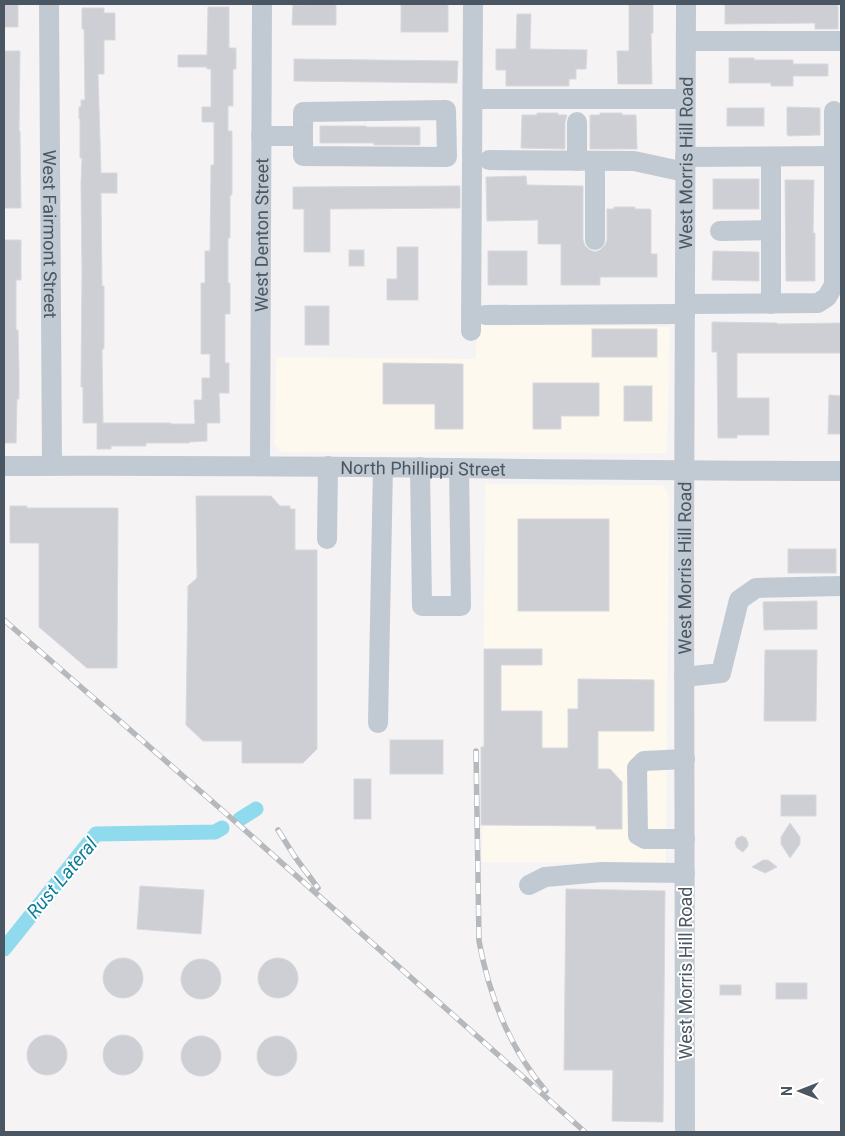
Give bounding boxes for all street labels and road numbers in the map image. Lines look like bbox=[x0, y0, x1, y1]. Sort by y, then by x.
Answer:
street label: West Morris Hill Road bbox=[675, 76, 696, 250]
street label: West Fairmont Street bbox=[39, 150, 62, 319]
street label: West Denton Street bbox=[250, 158, 272, 312]
street label: North Phillippi Street bbox=[340, 456, 506, 479]
street label: West Morris Hill Road bbox=[673, 481, 695, 655]
street label: West Morris Hill Road bbox=[675, 887, 696, 1059]

